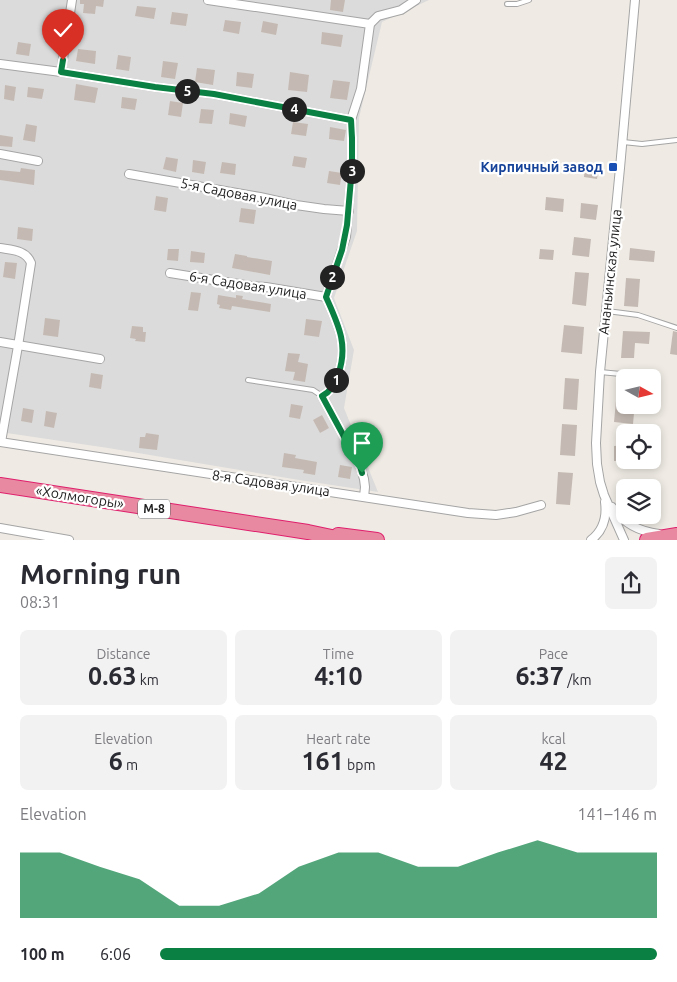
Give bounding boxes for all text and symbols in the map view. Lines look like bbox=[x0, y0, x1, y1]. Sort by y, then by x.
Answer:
pin bbox=[42, 9, 84, 60]
icon: check bbox=[49, 16, 77, 44]
pin: 5 bbox=[174, 78, 200, 104]
text: 5 bbox=[184, 83, 191, 99]
pin: 4 bbox=[282, 96, 306, 122]
text: 4 bbox=[291, 101, 298, 117]
pin: 3 bbox=[340, 158, 364, 184]
place label: Кирпичный завод bbox=[480, 159, 603, 175]
marker: Кирпичный завод bbox=[607, 161, 619, 173]
text: 3 bbox=[349, 163, 356, 179]
street label: 5-я Садовая улица bbox=[179, 175, 299, 213]
street label: Ананьинская улица bbox=[595, 208, 625, 336]
pin: 2 bbox=[320, 264, 344, 290]
street label: 6-я Садовая улица bbox=[188, 268, 308, 302]
text: 2 bbox=[329, 269, 336, 285]
pin: 1 bbox=[324, 368, 348, 392]
north arrow bbox=[616, 369, 661, 414]
map controls bbox=[616, 369, 661, 524]
text: 1 bbox=[333, 372, 340, 388]
pin bbox=[341, 422, 383, 473]
button: locate bbox=[616, 424, 661, 469]
icon: arrive bbox=[348, 429, 376, 457]
street label: 8-я Садовая улица bbox=[211, 467, 331, 499]
button: layers bbox=[616, 479, 661, 524]
street label: «Холмогоры» bbox=[35, 482, 126, 512]
road number: М-8 bbox=[138, 499, 170, 518]
button: share bbox=[605, 557, 657, 609]
text: Morning run bbox=[20, 558, 181, 589]
text: 08:31 bbox=[20, 593, 60, 611]
text: Distance bbox=[96, 646, 151, 662]
text: Time bbox=[323, 646, 354, 662]
text: Pace bbox=[539, 646, 568, 662]
text: 0.63 bbox=[88, 662, 137, 690]
text: 4:10 bbox=[314, 662, 363, 690]
text: 6:37 bbox=[516, 662, 564, 690]
text: km bbox=[137, 672, 159, 688]
text: /km bbox=[564, 672, 592, 688]
text: Elevation bbox=[94, 731, 153, 747]
text: Heart rate bbox=[306, 731, 371, 747]
text: kcal bbox=[541, 731, 566, 747]
text: 6 bbox=[109, 747, 123, 775]
text: 161 bbox=[302, 747, 344, 775]
text: 42 bbox=[539, 747, 568, 775]
text: m bbox=[123, 757, 138, 773]
text: bpm bbox=[344, 757, 375, 773]
text: Elevation bbox=[20, 805, 87, 823]
text: 141–146 m bbox=[577, 805, 657, 823]
text: 100 m bbox=[20, 945, 65, 963]
text: 6:06 bbox=[100, 945, 131, 963]

